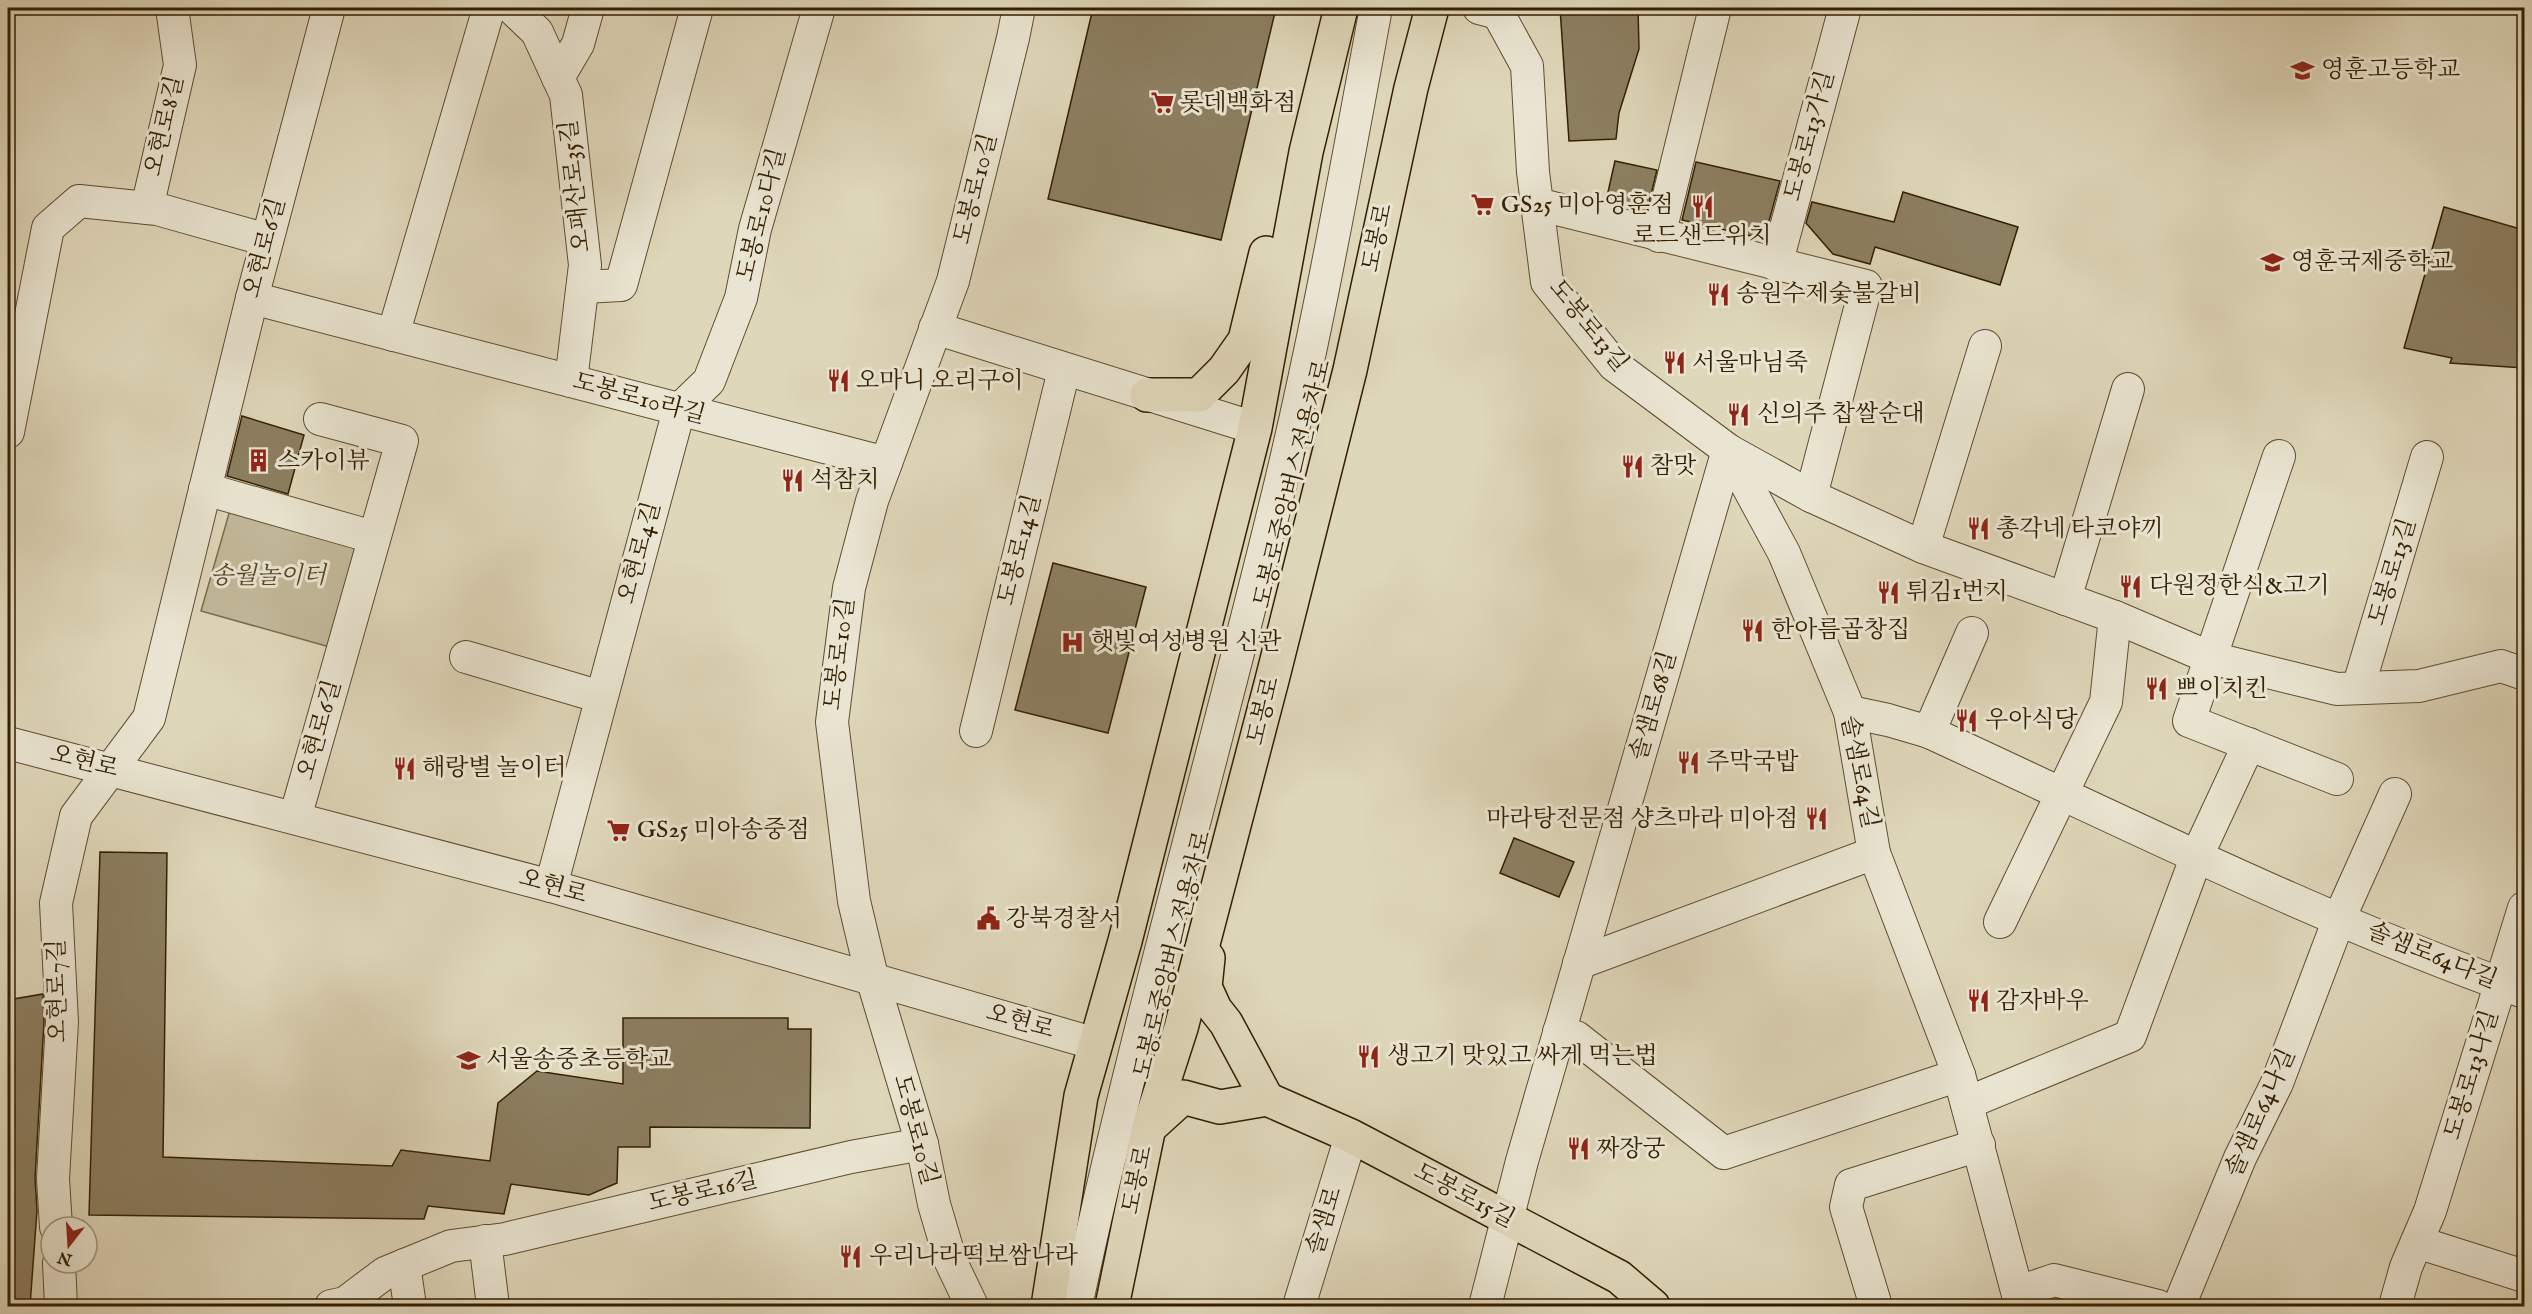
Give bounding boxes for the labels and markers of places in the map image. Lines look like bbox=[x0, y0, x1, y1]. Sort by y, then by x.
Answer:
place label: 영훈고등학교 bbox=[2321, 55, 2460, 86]
school or university icon: 영훈고등학교 bbox=[2290, 57, 2316, 83]
place label: 롯데백화점 bbox=[1180, 88, 1296, 119]
supermarket icon: 롯데백화점 bbox=[1149, 90, 1175, 116]
place label: GS25 미아영훈점 bbox=[1501, 190, 1673, 221]
supermarket icon: GS25 미아영훈점 bbox=[1470, 192, 1496, 218]
restaurant icon: 로드샌드위치 bbox=[1689, 193, 1715, 219]
place label: 로드샌드위치 bbox=[1632, 221, 1772, 252]
place label: 영훈국제중학교 bbox=[2291, 247, 2453, 278]
school or university icon: 영훈국제중학교 bbox=[2260, 249, 2286, 275]
place label: 송원수제숯불갈비 bbox=[1736, 279, 1921, 310]
restaurant icon: 송원수제숯불갈비 bbox=[1705, 281, 1731, 307]
place label: 서울마님죽 bbox=[1692, 348, 1808, 379]
restaurant icon: 서울마님죽 bbox=[1661, 350, 1687, 376]
place label: 오마니 오리구이 bbox=[856, 366, 1024, 397]
restaurant icon: 오마니 오리구이 bbox=[825, 368, 851, 394]
place label: 신의주 찹쌀순대 bbox=[1757, 399, 1925, 430]
restaurant icon: 신의주 찹쌀순대 bbox=[1726, 401, 1752, 427]
place label: 스카이뷰 bbox=[277, 446, 370, 477]
building icon: 스카이뷰 bbox=[246, 448, 272, 474]
place label: 참맛 bbox=[1650, 451, 1696, 482]
restaurant icon: 참맛 bbox=[1619, 453, 1645, 479]
place label: 석참치 bbox=[810, 465, 880, 496]
restaurant icon: 석참치 bbox=[779, 467, 805, 493]
place label: 총각네 타코야끼 bbox=[1996, 514, 2164, 545]
restaurant icon: 총각네 타코야끼 bbox=[1965, 516, 1991, 542]
place label: 다원정한식&고기 bbox=[2149, 571, 2329, 602]
restaurant icon: 다원정한식&고기 bbox=[2118, 573, 2144, 599]
place label: 튀김1번지 bbox=[1906, 577, 2008, 608]
restaurant icon: 튀김1번지 bbox=[1875, 579, 1901, 605]
place label: 한아름곱창집 bbox=[1771, 615, 1910, 646]
restaurant icon: 한아름곱창집 bbox=[1740, 617, 1766, 643]
place label: 햇빛여성병원 신관 bbox=[1091, 627, 1282, 658]
hospital icon: 햇빛여성병원 신관 bbox=[1060, 629, 1086, 655]
place label: 쁘이치킨 bbox=[2175, 674, 2268, 705]
restaurant icon: 쁘이치킨 bbox=[2144, 676, 2170, 702]
place label: 우아식당 bbox=[1985, 705, 2079, 736]
restaurant icon: 우아식당 bbox=[1954, 707, 1980, 733]
place label: 주막국밥 bbox=[1706, 747, 1799, 778]
restaurant icon: 주막국밥 bbox=[1675, 749, 1701, 775]
place label: 해랑별 놀이터 bbox=[422, 753, 566, 784]
restaurant icon: 해랑별 놀이터 bbox=[391, 755, 417, 781]
place label: 마라탕전문점 샹츠마라 미아점 bbox=[1486, 804, 1798, 835]
restaurant icon: 마라탕전문점 샹츠마라 미아점 bbox=[1803, 806, 1829, 832]
place label: GS25 미아송중점 bbox=[637, 815, 809, 846]
supermarket icon: GS25 미아송중점 bbox=[606, 817, 632, 843]
place label: 강북경찰서 bbox=[1006, 904, 1122, 935]
public building icon: 강북경찰서 bbox=[975, 906, 1001, 932]
place label: 감자바우 bbox=[1996, 986, 2089, 1017]
restaurant icon: 감자바우 bbox=[1965, 988, 1991, 1014]
place label: 생고기 맛있고 싸게 먹는법 bbox=[1387, 1041, 1658, 1072]
restaurant icon: 생고기 맛있고 싸게 먹는법 bbox=[1356, 1043, 1382, 1069]
place label: 서울송중초등학교 bbox=[486, 1045, 671, 1076]
school or university icon: 서울송중초등학교 bbox=[455, 1047, 481, 1073]
place label: 짜장궁 bbox=[1596, 1134, 1666, 1165]
restaurant icon: 짜장궁 bbox=[1565, 1136, 1591, 1162]
place label: 우리나라떡보쌈나라 bbox=[869, 1241, 1078, 1272]
restaurant icon: 우리나라떡보쌈나라 bbox=[838, 1243, 864, 1269]

